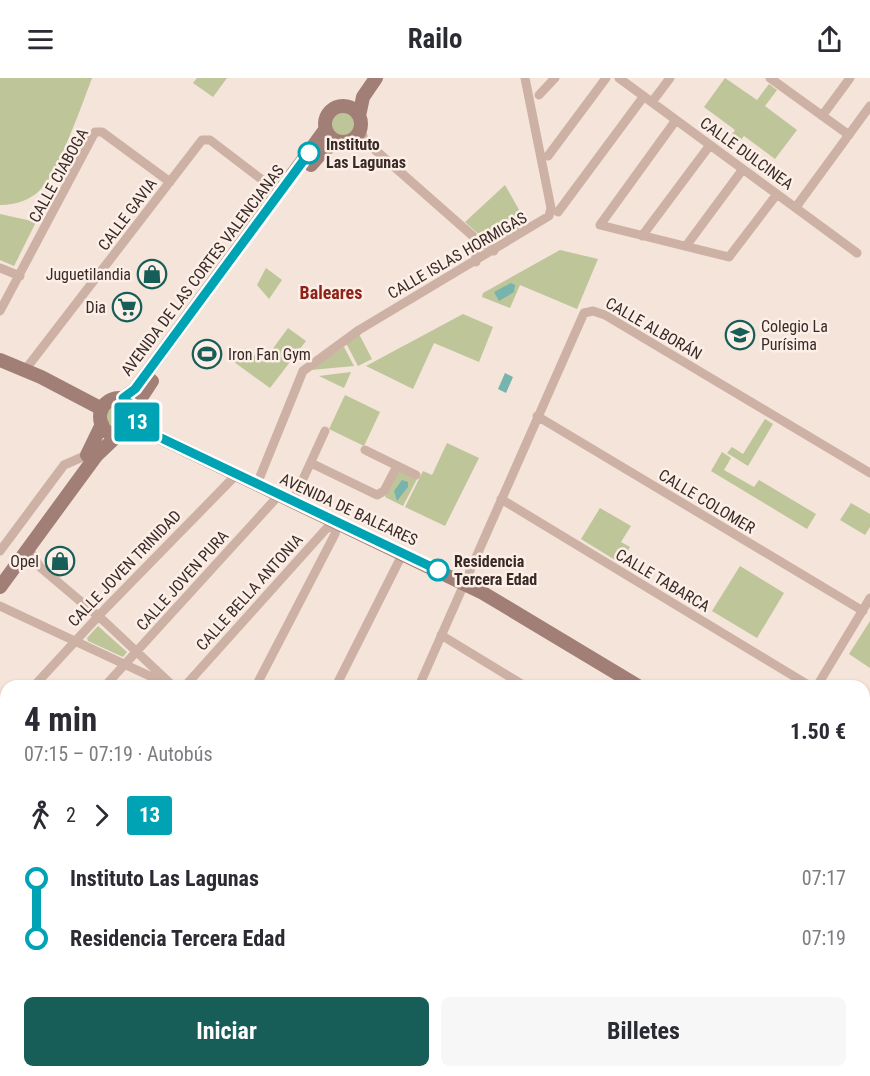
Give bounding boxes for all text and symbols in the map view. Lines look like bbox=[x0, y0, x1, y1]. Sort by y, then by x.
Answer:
icon: menu bbox=[24, 23, 57, 56]
text: Railo bbox=[408, 23, 462, 55]
icon: share bbox=[813, 23, 846, 56]
street label: CALLE DULCINEA bbox=[696, 113, 797, 194]
street label: CALLE CIABOGA bbox=[25, 125, 92, 226]
place label: Instituto Las Lagunas bbox=[326, 135, 406, 172]
marker: Instituto Las Lagunas bbox=[298, 142, 320, 164]
street label: AVENIDA DE LAS CORTES VALENCIANAS bbox=[117, 161, 288, 379]
street label: CALLE GAVIA bbox=[94, 174, 161, 254]
street label: CALLE ISLAS HORMIGAS bbox=[384, 208, 530, 303]
shop icon: Juguetilandia bbox=[136, 258, 168, 290]
place label: Juguetilandia bbox=[46, 265, 131, 284]
district label: Baleares bbox=[300, 282, 362, 303]
supermarket icon: Dia bbox=[111, 291, 143, 323]
street label: CALLE ALBORÁN bbox=[602, 293, 705, 364]
place label: Dia bbox=[86, 298, 106, 317]
place label: Colegio La Purísima bbox=[761, 317, 828, 354]
school or university icon: Colegio La Purísima bbox=[724, 319, 756, 351]
sports icon: Iron Fan Gym bbox=[191, 338, 223, 370]
place label: Iron Fan Gym bbox=[228, 345, 311, 364]
line badge: 13 bbox=[110, 402, 164, 442]
text: 13 bbox=[126, 410, 148, 434]
street label: CALLE COLOMER bbox=[655, 465, 759, 538]
street label: AVENIDA DE BALEARES bbox=[277, 469, 421, 550]
street label: CALLE JOVEN TRINIDAD bbox=[64, 506, 185, 631]
street label: CALLE JOVEN PURA bbox=[132, 526, 232, 634]
street label: CALLE BELLA ANTONIA bbox=[192, 530, 307, 654]
shop icon: Opel bbox=[44, 545, 76, 577]
street label: CALLE TABARCA bbox=[612, 545, 713, 616]
place label: Opel bbox=[10, 552, 39, 571]
place label: Residencia Tercera Edad bbox=[454, 552, 537, 589]
marker: Residencia Tercera Edad bbox=[427, 559, 449, 581]
text: 4 min bbox=[24, 700, 97, 739]
text: 1.50 € bbox=[790, 719, 846, 744]
text: 07:15 – 07:19 · Autobús bbox=[24, 742, 213, 766]
icon: walk bbox=[24, 799, 57, 832]
icon: forward bbox=[85, 799, 118, 832]
text: 2 bbox=[66, 803, 76, 827]
text: 13 bbox=[139, 803, 160, 827]
text: Instituto Las Lagunas bbox=[70, 866, 259, 891]
text: 07:17 bbox=[802, 866, 846, 890]
text: Residencia Tercera Edad bbox=[70, 926, 285, 951]
text: 07:19 bbox=[802, 926, 846, 950]
button: Iniciar bbox=[24, 997, 429, 1066]
button: Billetes bbox=[441, 997, 846, 1066]

